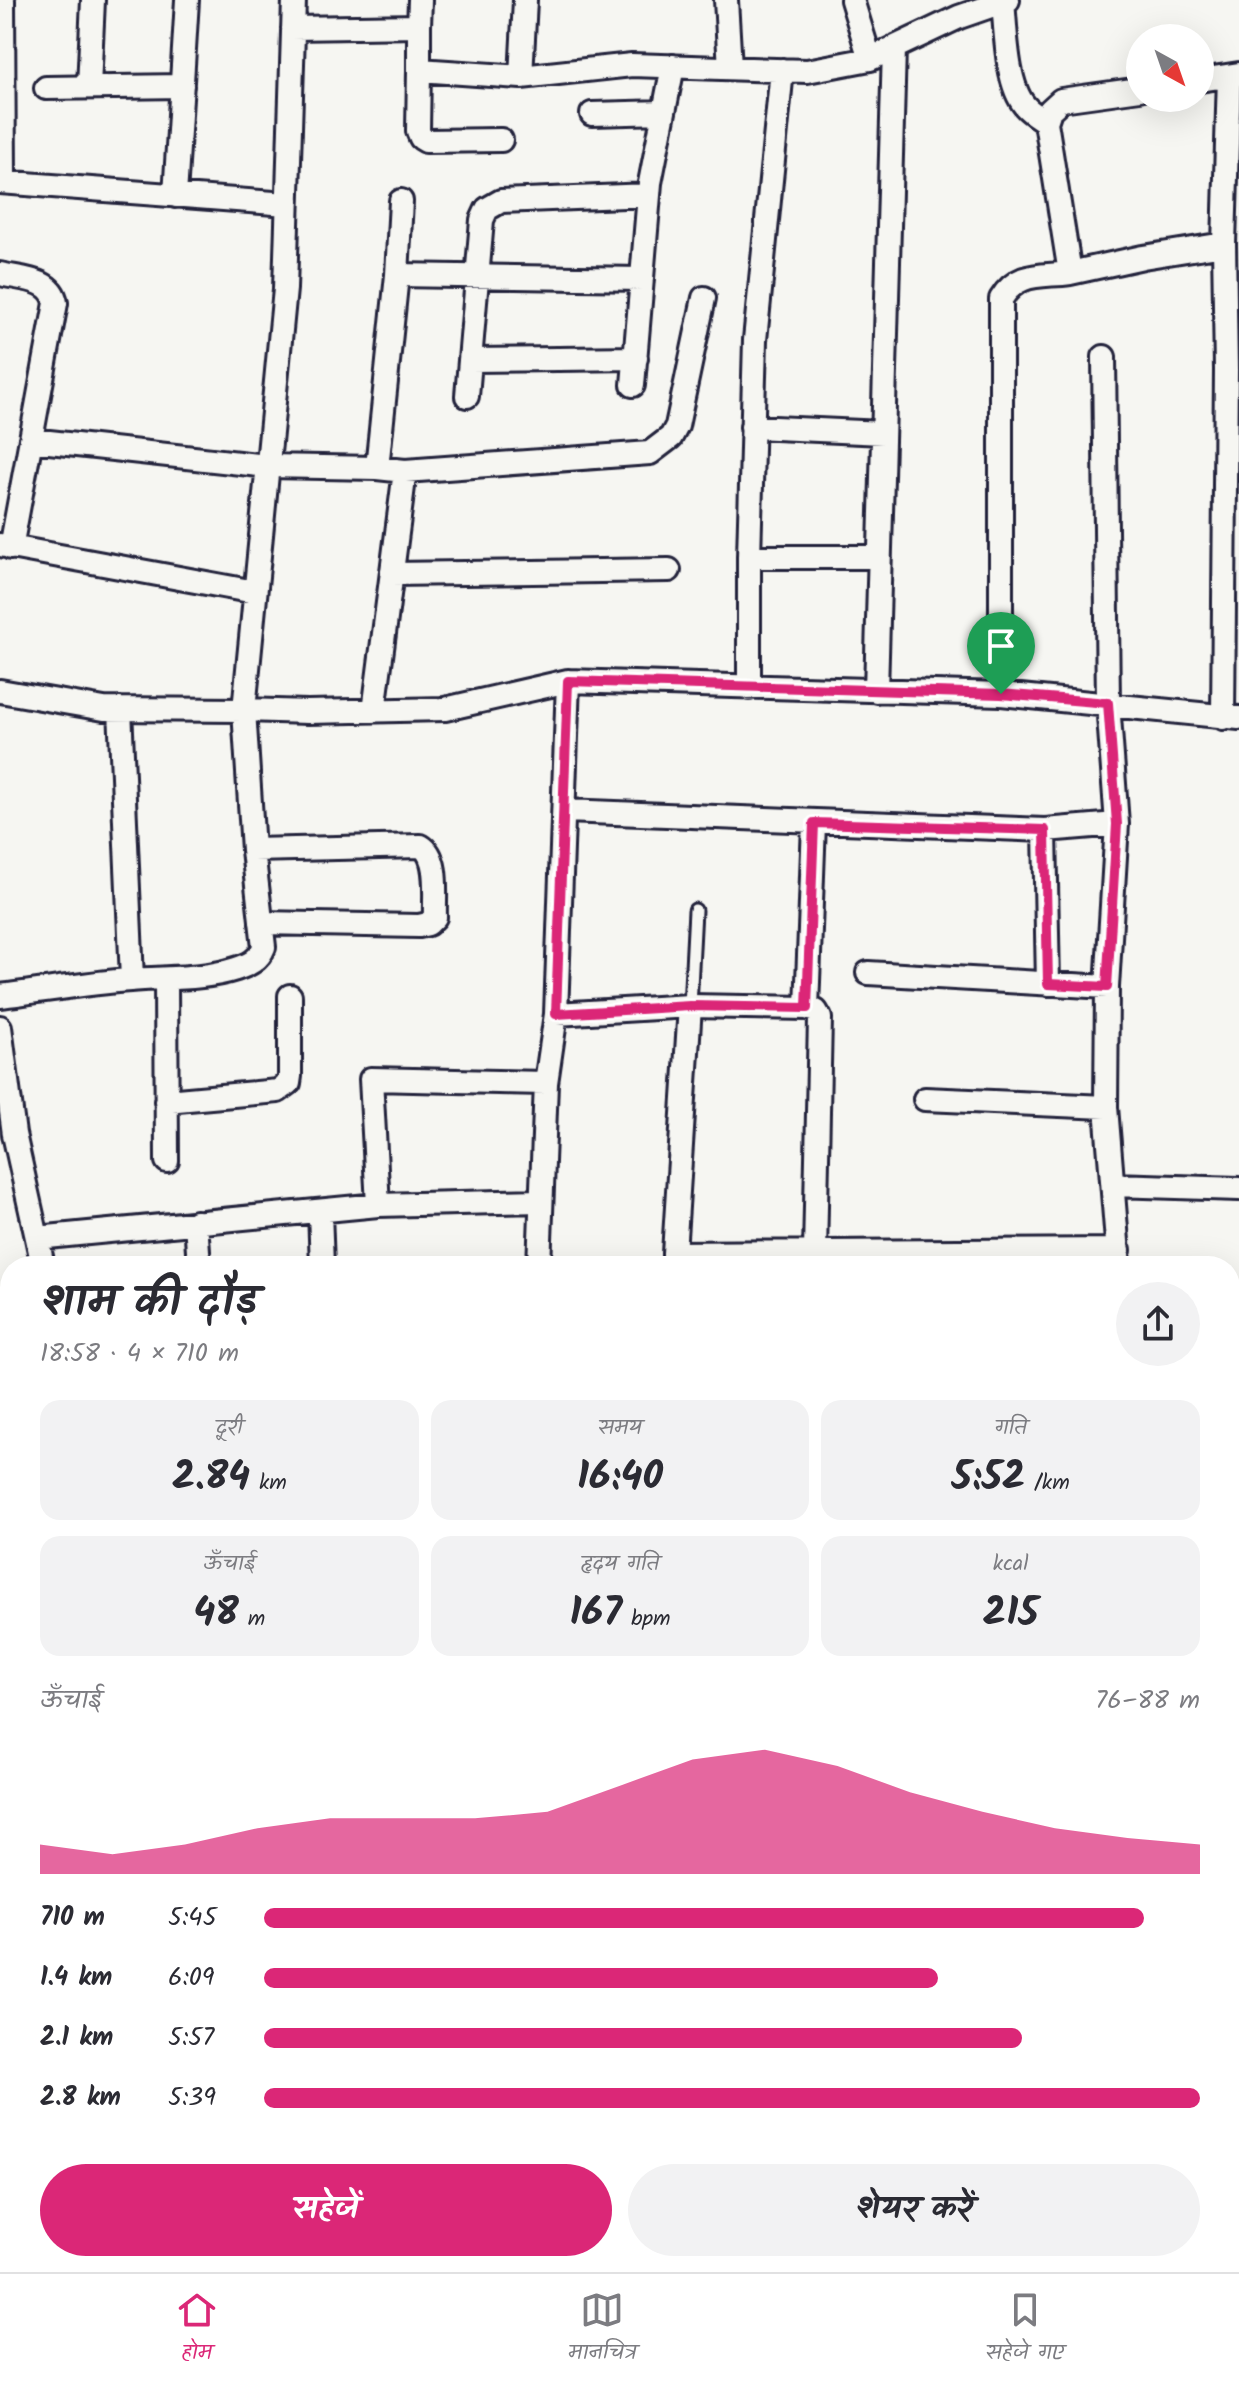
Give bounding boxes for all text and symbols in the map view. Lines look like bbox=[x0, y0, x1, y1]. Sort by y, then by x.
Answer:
north arrow bbox=[1126, 24, 1214, 112]
map controls bbox=[1126, 24, 1214, 112]
pin bbox=[967, 612, 1035, 694]
icon: arrive bbox=[979, 624, 1023, 668]
text: शाम की दौड़ bbox=[40, 1268, 258, 1338]
button: share bbox=[1116, 1282, 1200, 1366]
text: 18:58 · 4 × 710 m bbox=[40, 1333, 239, 1375]
text: दूरी bbox=[216, 1411, 243, 1446]
text: समय bbox=[598, 1411, 642, 1446]
text: गति bbox=[994, 1411, 1027, 1446]
text: 2.84 bbox=[172, 1446, 250, 1510]
text: 16:40 bbox=[577, 1446, 663, 1510]
text: 5:52 bbox=[952, 1446, 1025, 1510]
text: km bbox=[250, 1466, 287, 1501]
text: /km bbox=[1025, 1466, 1070, 1501]
text: ऊँचाई bbox=[203, 1547, 256, 1582]
text: हृदय गति bbox=[581, 1547, 659, 1582]
text: kcal bbox=[993, 1547, 1029, 1582]
text: 48 bbox=[193, 1582, 239, 1646]
text: 167 bbox=[569, 1582, 622, 1646]
text: 215 bbox=[983, 1582, 1038, 1646]
text: m bbox=[239, 1602, 265, 1637]
text: bpm bbox=[622, 1602, 671, 1637]
text: ऊँचाई bbox=[40, 1680, 102, 1722]
text: 76–88 m bbox=[1095, 1680, 1200, 1722]
text: 710 m bbox=[40, 1897, 105, 1939]
text: 5:45 bbox=[168, 1897, 217, 1939]
text: 1.4 km bbox=[40, 1957, 112, 1999]
text: 6:09 bbox=[168, 1957, 215, 1999]
text: 2.1 km bbox=[40, 2017, 113, 2059]
text: 5:57 bbox=[168, 2017, 214, 2059]
text: 2.8 km bbox=[40, 2077, 121, 2119]
text: 5:39 bbox=[168, 2077, 216, 2119]
button: सहेजें bbox=[40, 2164, 612, 2256]
button: शेयर करें bbox=[628, 2164, 1200, 2256]
tab: होम bbox=[175, 2288, 219, 2371]
tab: मानचित्र bbox=[568, 2288, 636, 2371]
tab: सहेजे गए bbox=[986, 2288, 1064, 2371]

